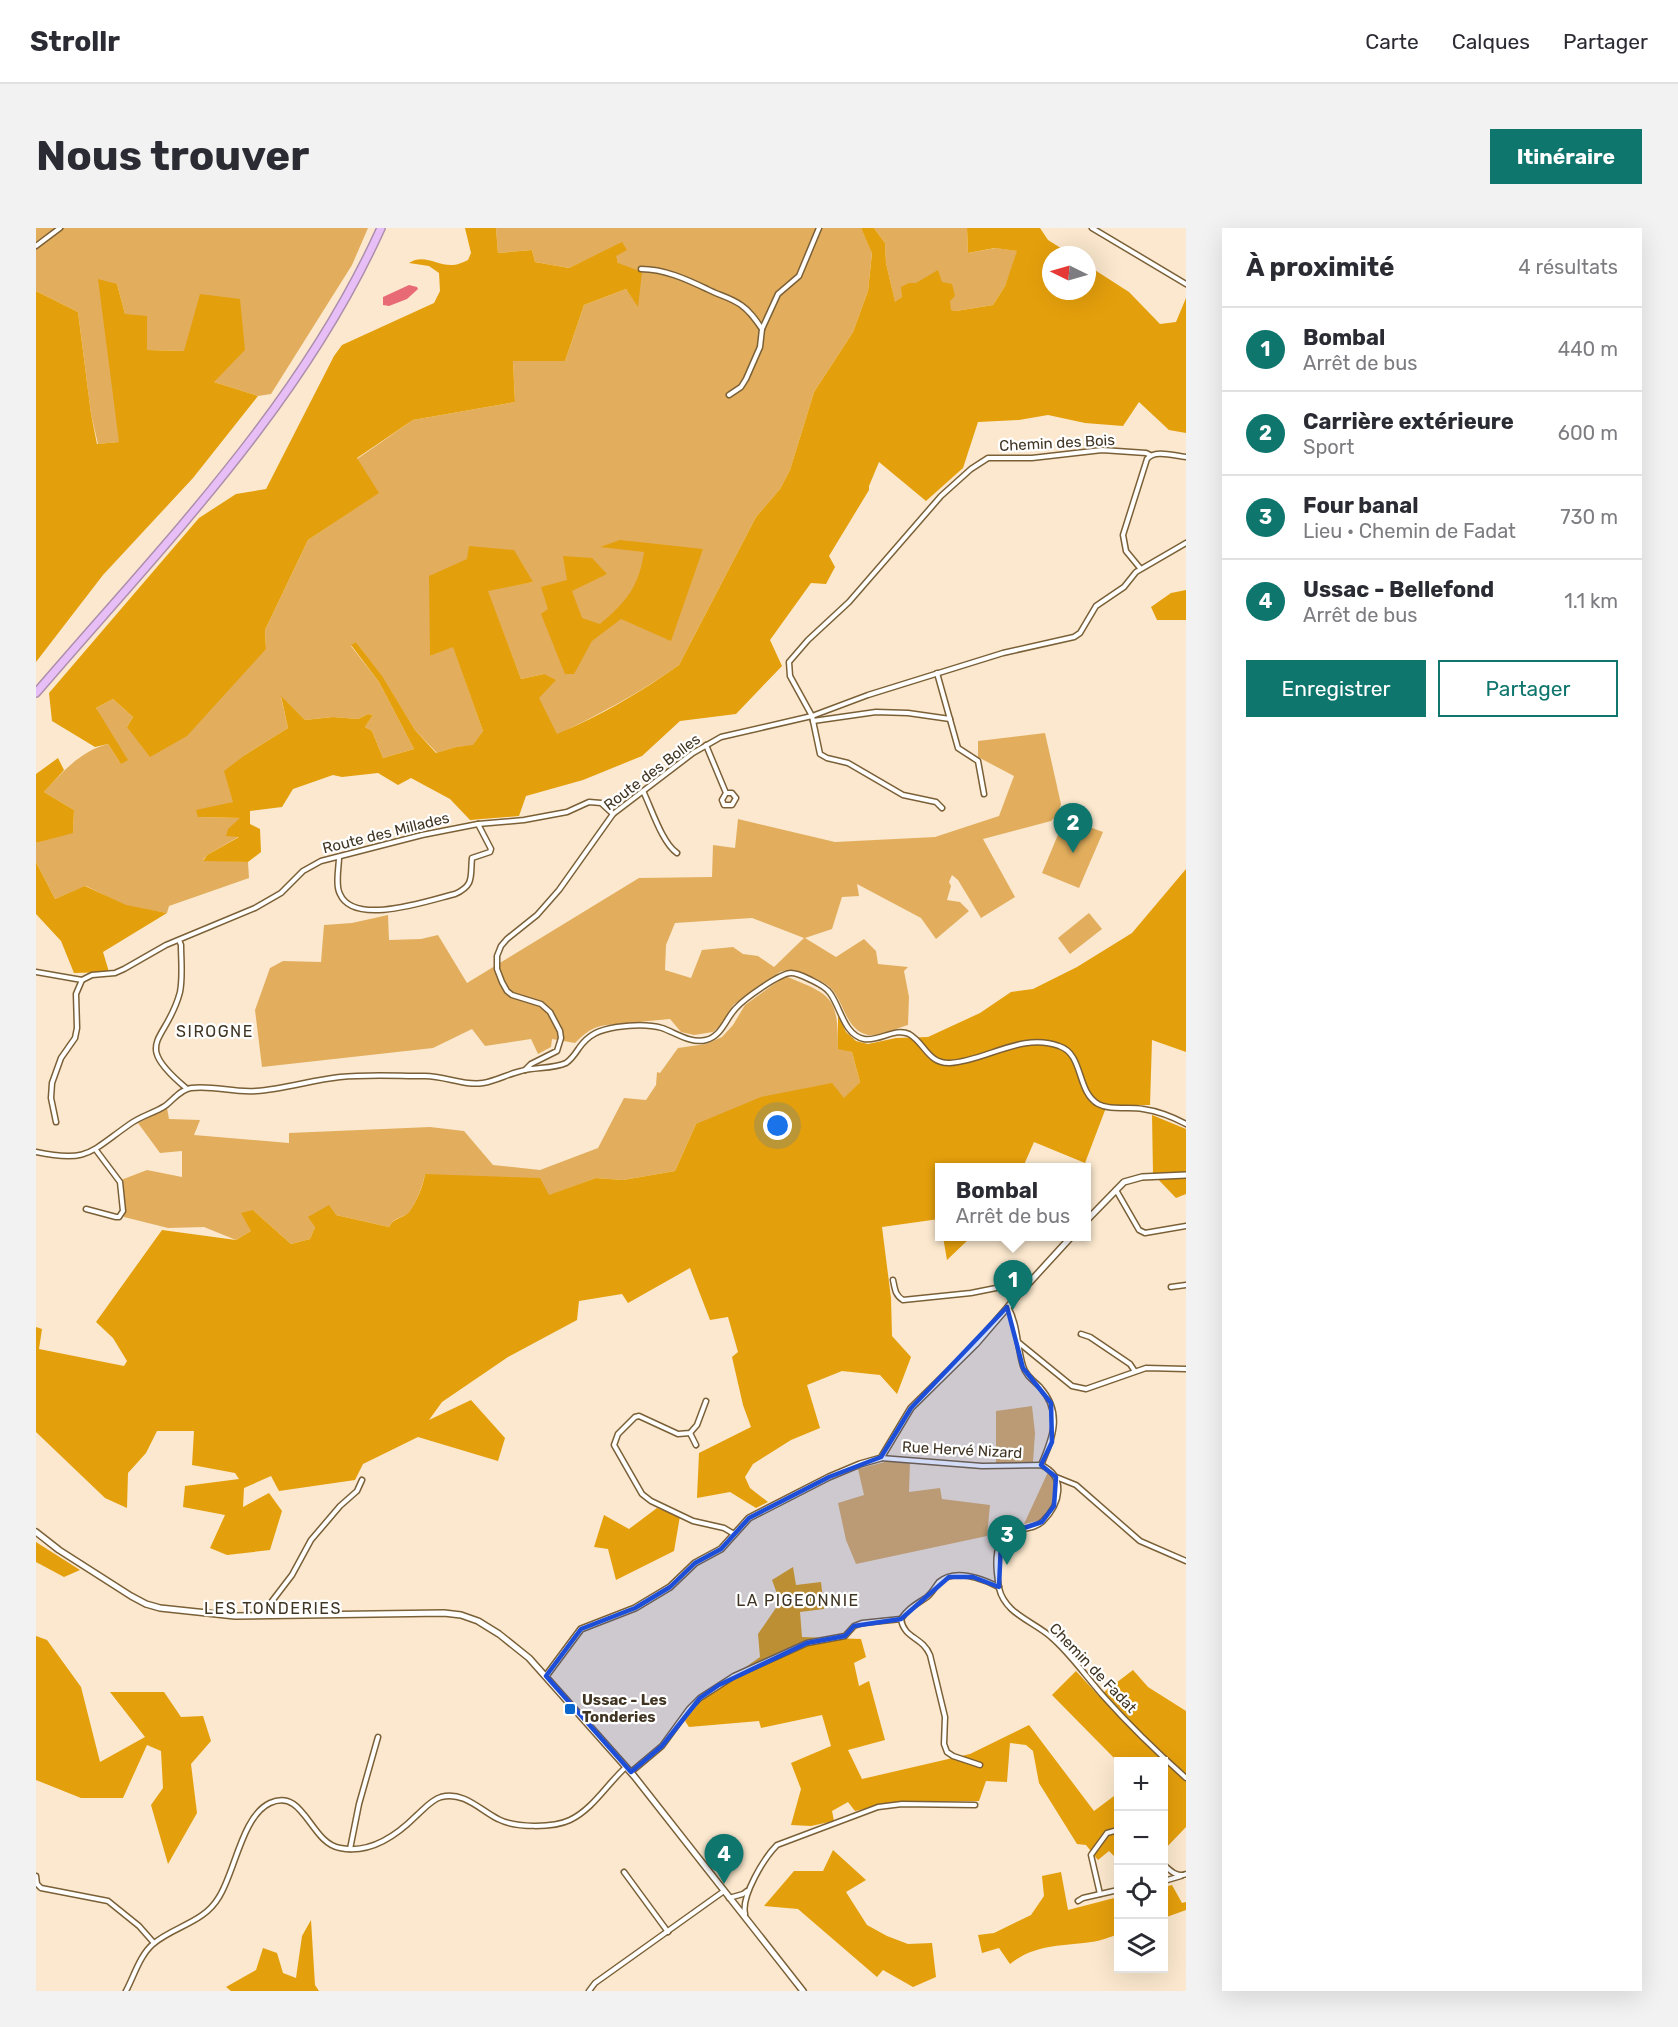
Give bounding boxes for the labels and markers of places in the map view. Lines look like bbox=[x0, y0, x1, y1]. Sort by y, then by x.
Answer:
pin: 2 bbox=[1054, 804, 1092, 853]
pin: 1 bbox=[994, 1260, 1032, 1310]
pin: 3 bbox=[988, 1516, 1026, 1565]
place label: Ussac - Les Tonderies bbox=[582, 1691, 667, 1726]
marker: Ussac - Les Tonderies bbox=[563, 1702, 577, 1716]
pin: 4 bbox=[704, 1834, 744, 1884]

